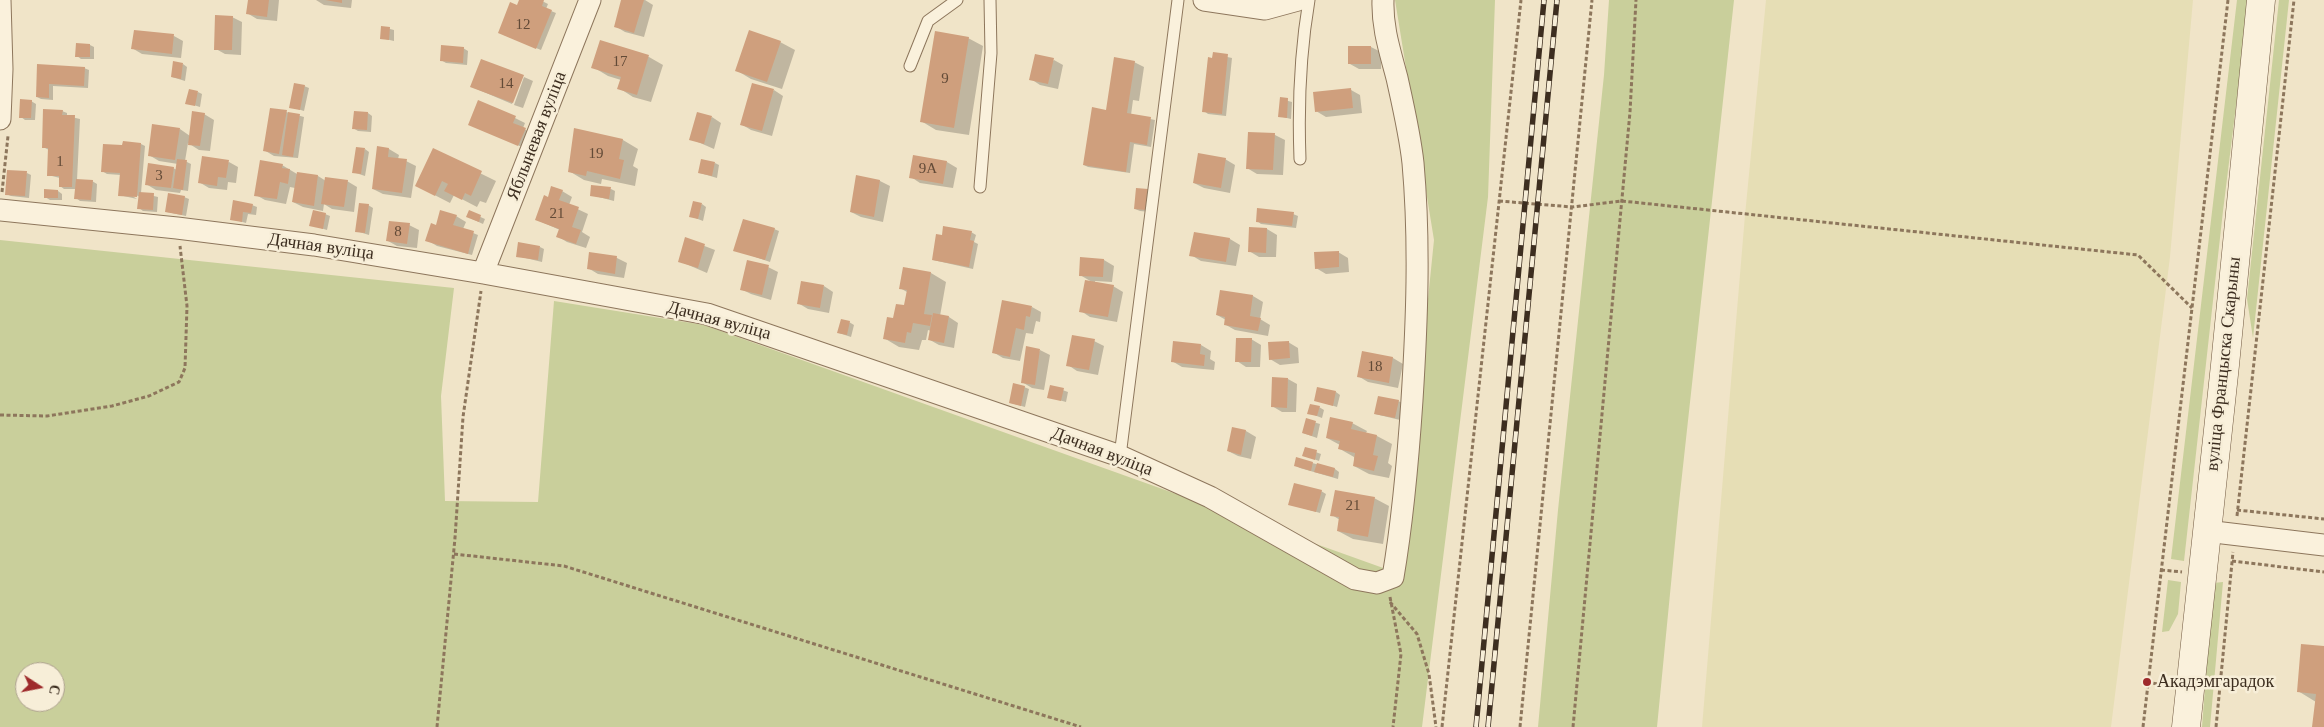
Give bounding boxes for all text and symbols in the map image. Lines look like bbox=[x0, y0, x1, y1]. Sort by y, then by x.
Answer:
house number: 12 bbox=[516, 16, 530, 34]
house number: 17 bbox=[612, 53, 628, 71]
street label: Яблыневая вуліца bbox=[503, 69, 571, 203]
house number: 9 bbox=[941, 70, 949, 88]
house number: 14 bbox=[498, 75, 514, 93]
house number: 19 bbox=[588, 145, 604, 163]
house number: 1 bbox=[56, 153, 64, 171]
house number: 9А bbox=[919, 160, 937, 178]
house number: 3 bbox=[155, 167, 163, 185]
house number: 21 bbox=[550, 205, 564, 223]
house number: 8 bbox=[394, 223, 402, 241]
street label: Дачная вуліца bbox=[267, 229, 375, 265]
street label: вуліца Францыска Скарыны bbox=[2202, 256, 2246, 472]
street label: Дачная вуліца bbox=[665, 297, 773, 345]
house number: 18 bbox=[1368, 358, 1382, 376]
street label: Дачная вуліца bbox=[1048, 423, 1156, 481]
house number: 21 bbox=[1346, 497, 1360, 515]
north arrow bbox=[15, 662, 65, 712]
place label: Акадэмгарадок bbox=[2157, 671, 2274, 693]
marker: Акадэмгарадок bbox=[2141, 676, 2153, 688]
text: С bbox=[46, 683, 63, 696]

